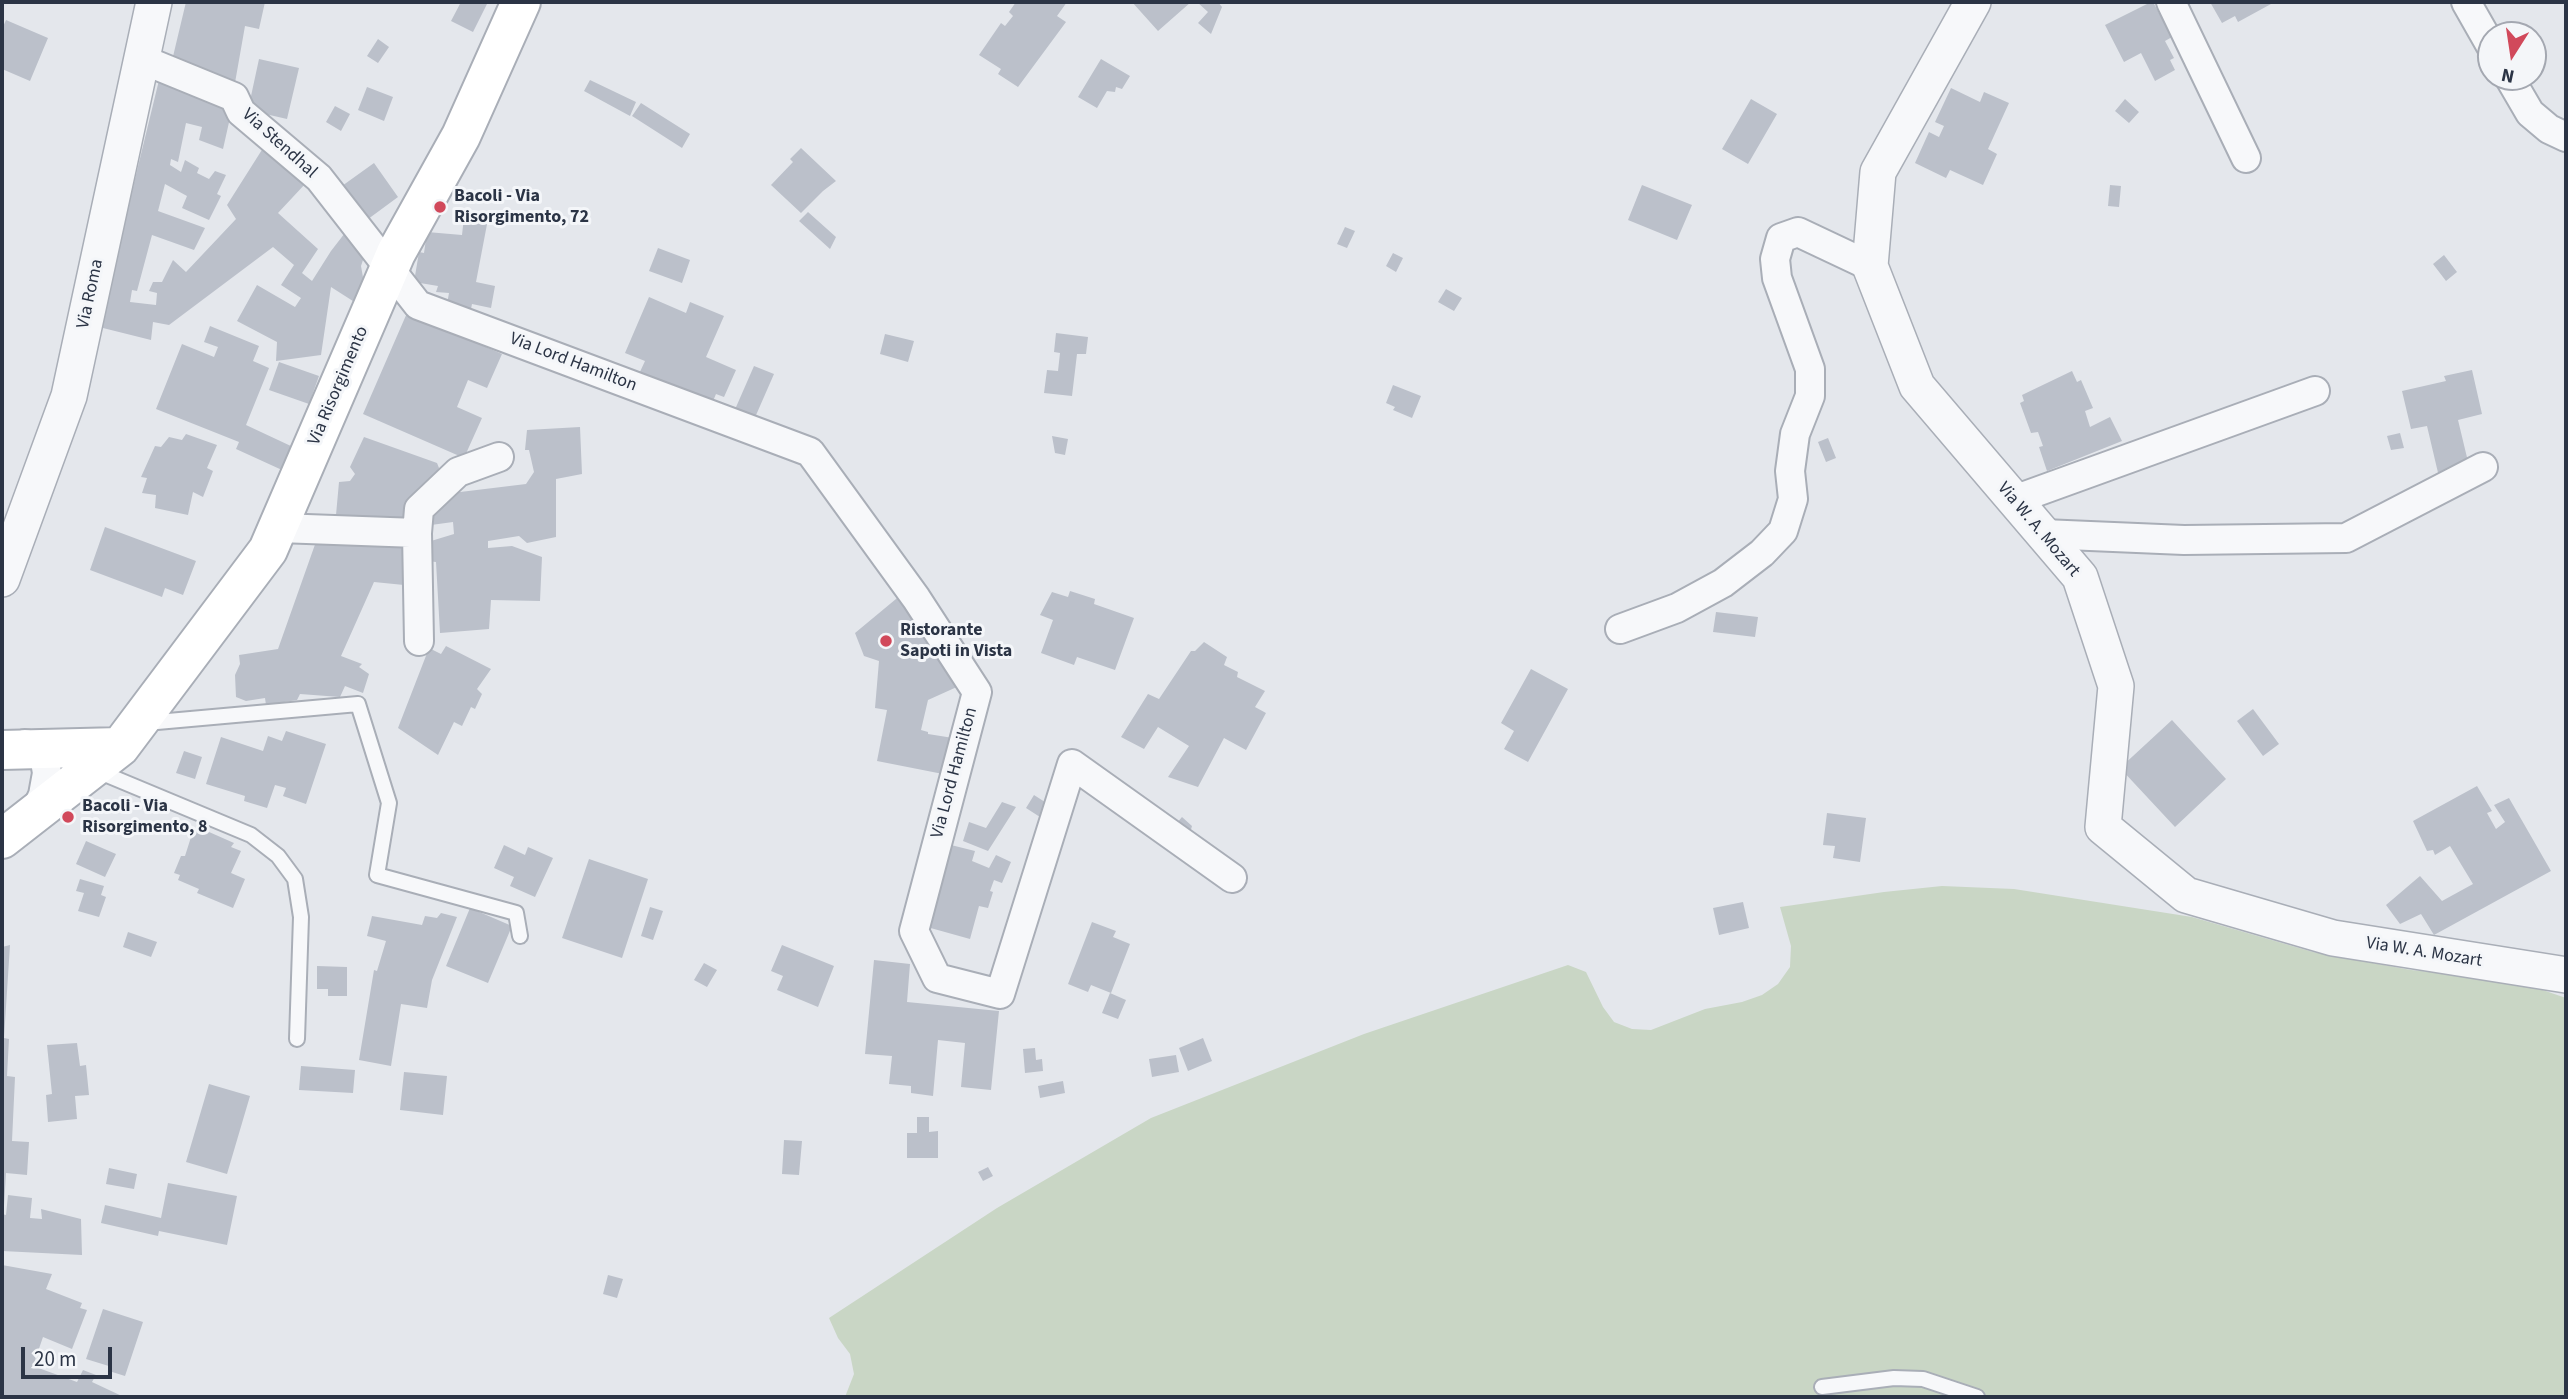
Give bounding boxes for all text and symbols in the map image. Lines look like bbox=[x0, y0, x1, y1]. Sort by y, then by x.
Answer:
north arrow bbox=[2477, 21, 2547, 91]
text: N bbox=[2499, 61, 2517, 90]
street label: Via Stendhal bbox=[237, 105, 321, 183]
place label: Bacoli - Via Risorgimento, 72 bbox=[454, 186, 589, 228]
marker: Bacoli - Via Risorgimento, 72 bbox=[432, 199, 448, 215]
street label: Via Roma bbox=[73, 257, 109, 331]
street label: Via Risorgimento bbox=[304, 323, 374, 449]
street label: Via Lord Hamilton bbox=[506, 329, 640, 397]
street label: Via W. A. Mozart bbox=[1992, 478, 2084, 582]
place label: Ristorante Sapoti in Vista bbox=[900, 620, 1012, 662]
marker: Ristorante Sapoti in Vista bbox=[878, 633, 894, 649]
street label: Via Lord Hamilton bbox=[927, 705, 983, 841]
place label: Bacoli - Via Risorgimento, 8 bbox=[82, 796, 207, 838]
marker: Bacoli - Via Risorgimento, 8 bbox=[60, 809, 76, 825]
street label: Via W. A. Mozart bbox=[2364, 933, 2484, 973]
scale bar bbox=[24, 1332, 116, 1376]
text: 20 m bbox=[34, 1344, 76, 1374]

